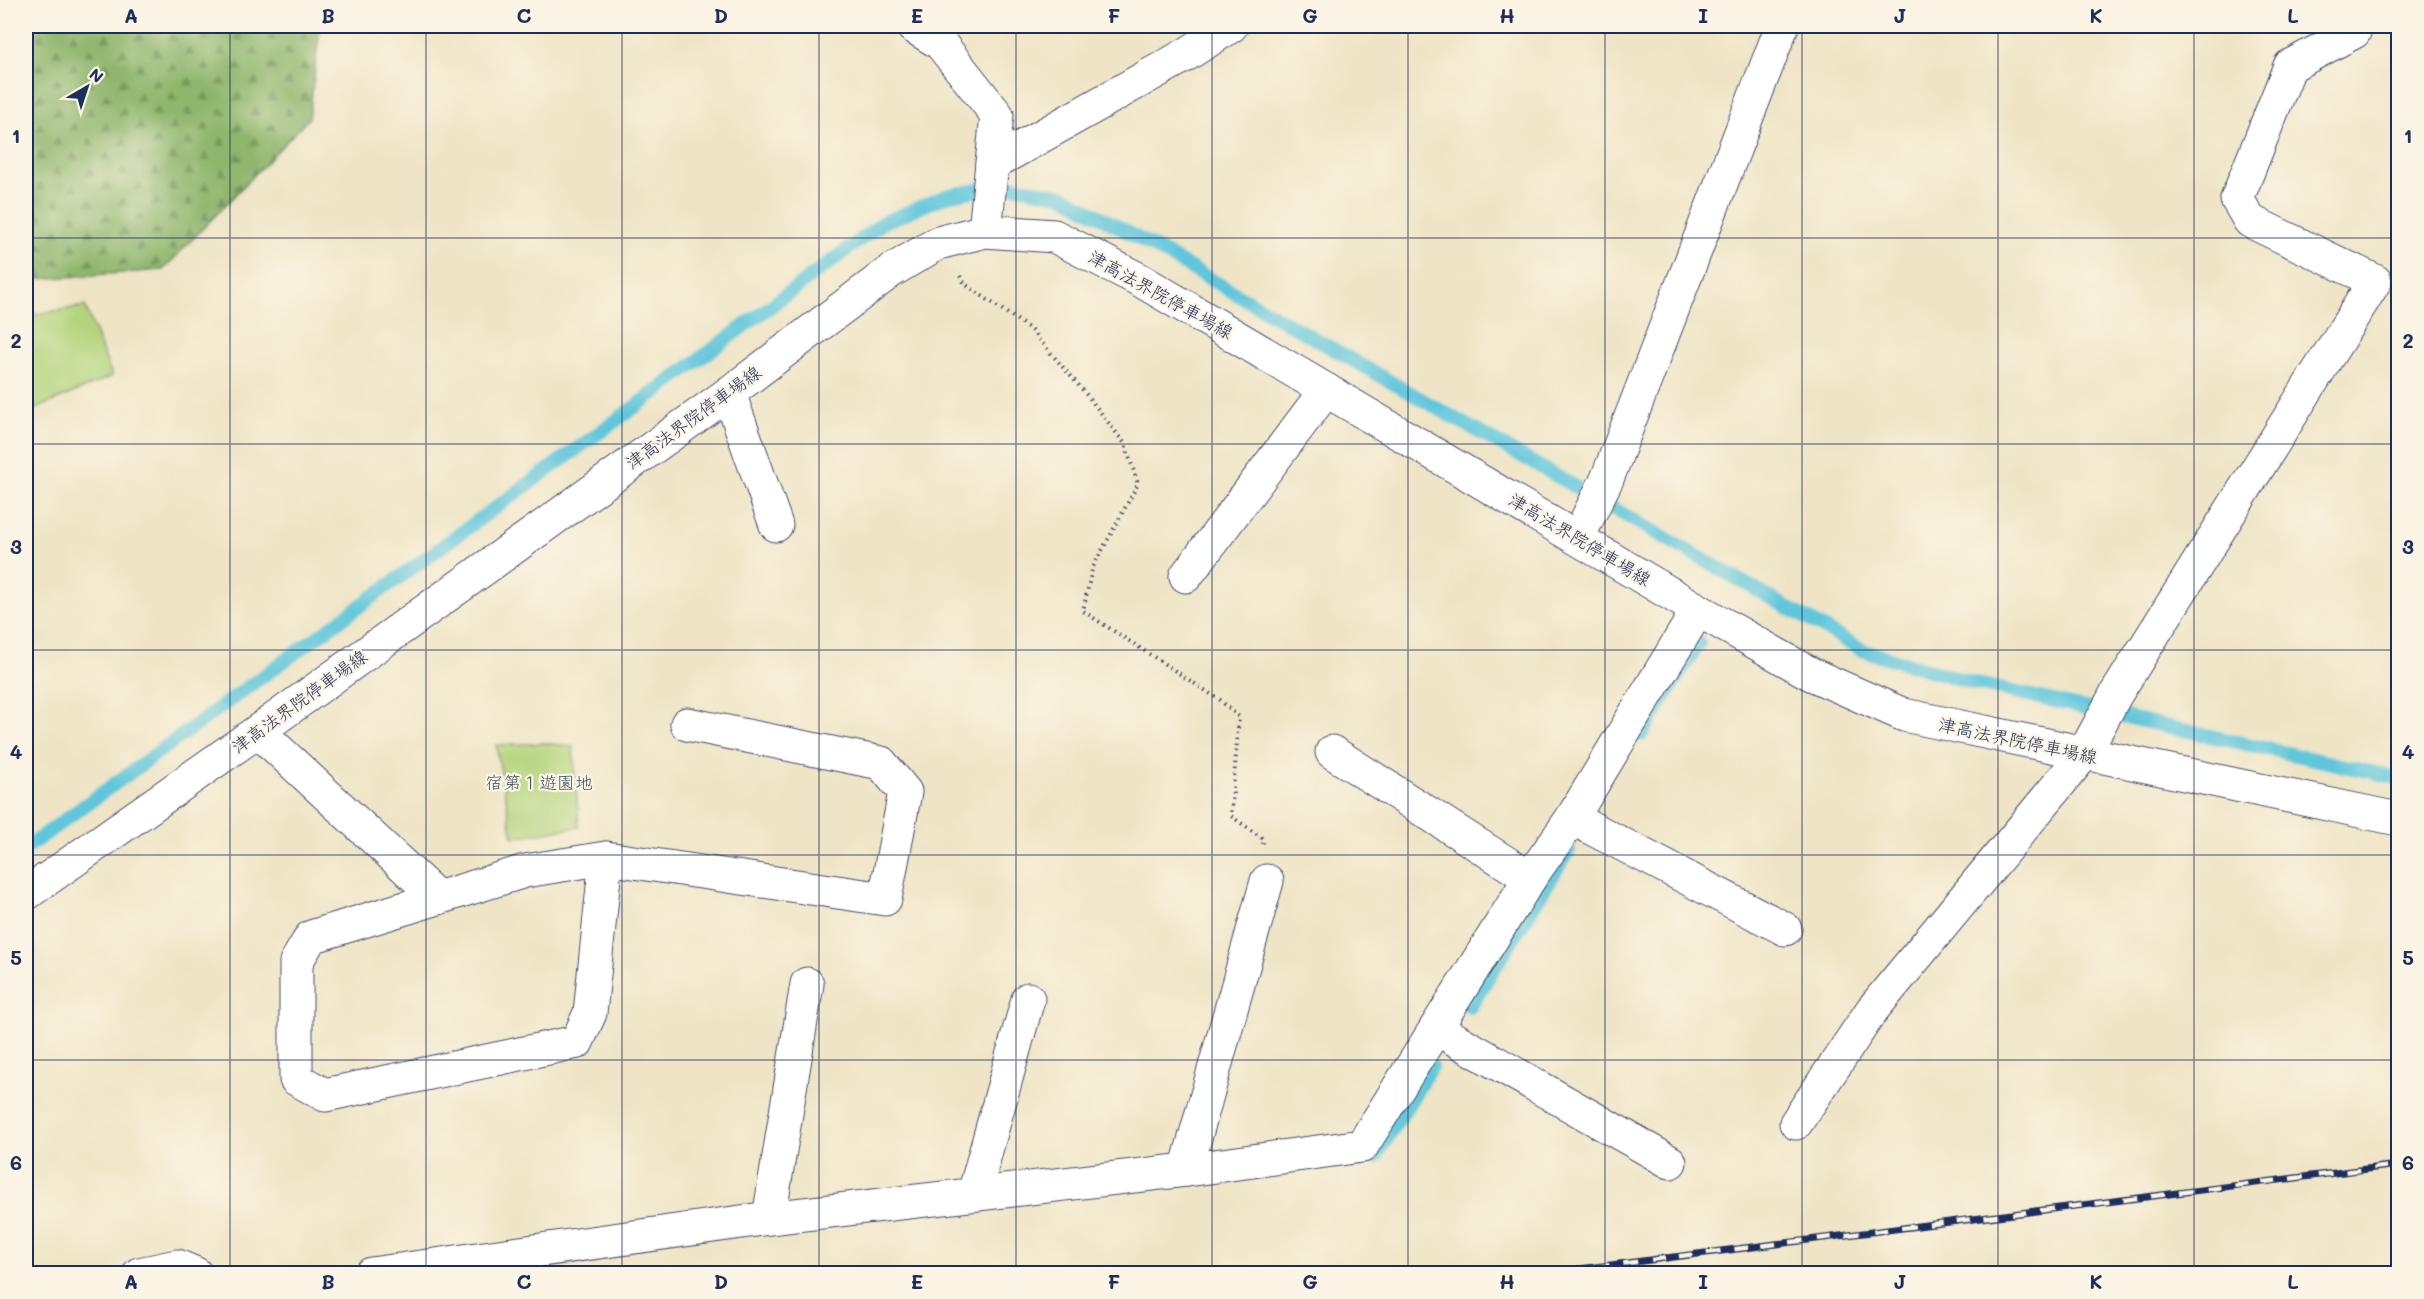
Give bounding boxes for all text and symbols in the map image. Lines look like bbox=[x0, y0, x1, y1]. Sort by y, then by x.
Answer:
text: A bbox=[124, 2, 138, 28]
text: B bbox=[321, 2, 335, 28]
text: C bbox=[517, 2, 532, 28]
text: D bbox=[714, 2, 728, 28]
text: E bbox=[911, 2, 923, 28]
text: F bbox=[1108, 2, 1121, 28]
text: G bbox=[1302, 2, 1318, 28]
text: H bbox=[1499, 2, 1515, 28]
text: I bbox=[1698, 2, 1708, 28]
text: J bbox=[1893, 2, 1907, 28]
text: K bbox=[2089, 2, 2103, 28]
text: L bbox=[2287, 2, 2299, 28]
north arrow bbox=[57, 57, 117, 117]
text: N bbox=[85, 63, 108, 87]
text: 1 bbox=[12, 122, 20, 148]
text: 1 bbox=[2404, 122, 2412, 148]
street label: 津高法界院停車場線 bbox=[1084, 244, 1238, 344]
text: 2 bbox=[10, 327, 22, 353]
text: 2 bbox=[2402, 327, 2414, 353]
street label: 津高法界院停車場線 bbox=[620, 360, 766, 474]
street label: 津高法界院停車場線 bbox=[1504, 487, 1656, 591]
text: 3 bbox=[10, 533, 22, 559]
text: 3 bbox=[2402, 533, 2414, 559]
street label: 津高法界院停車場線 bbox=[226, 644, 372, 758]
street label: 津高法界院停車場線 bbox=[1936, 711, 2100, 769]
text: 4 bbox=[10, 738, 23, 764]
text: 4 bbox=[2402, 738, 2415, 764]
park label: 宿第１遊園地 bbox=[485, 770, 593, 794]
text: 5 bbox=[10, 944, 22, 970]
text: 5 bbox=[2402, 944, 2414, 970]
text: 6 bbox=[10, 1149, 22, 1175]
text: 6 bbox=[2402, 1149, 2414, 1175]
text: A bbox=[124, 1268, 138, 1294]
text: B bbox=[321, 1268, 335, 1294]
text: C bbox=[517, 1268, 532, 1294]
text: D bbox=[714, 1268, 728, 1294]
text: E bbox=[911, 1268, 923, 1294]
text: F bbox=[1108, 1268, 1121, 1294]
text: G bbox=[1302, 1268, 1318, 1294]
text: H bbox=[1499, 1268, 1515, 1294]
text: I bbox=[1698, 1268, 1708, 1294]
text: J bbox=[1893, 1268, 1907, 1294]
text: K bbox=[2089, 1268, 2103, 1294]
text: L bbox=[2287, 1268, 2299, 1294]

